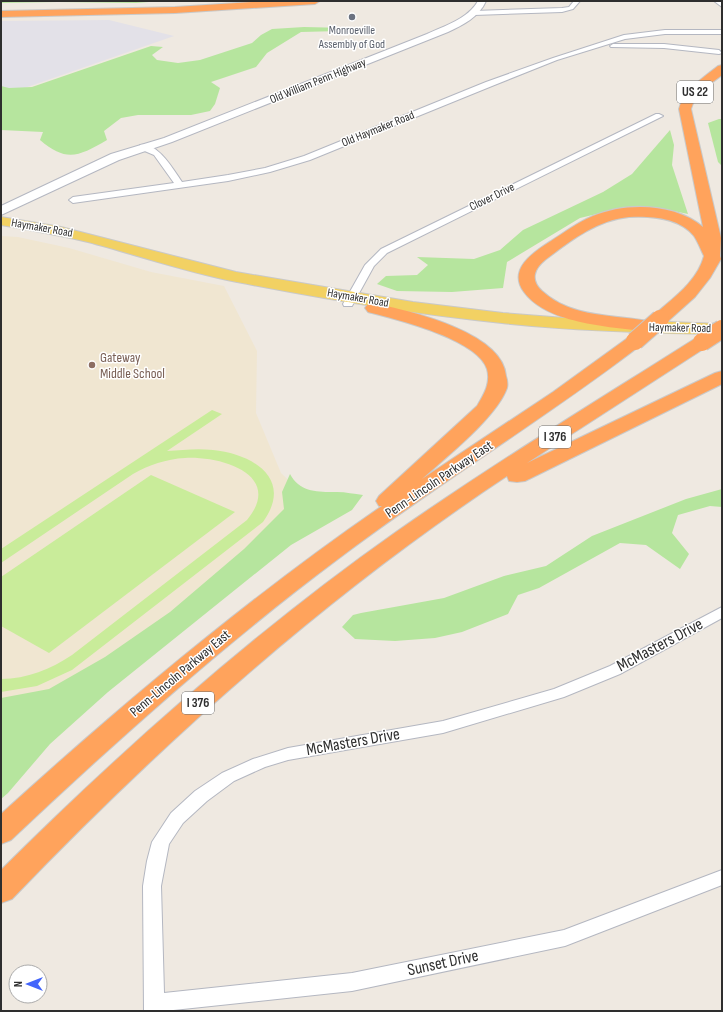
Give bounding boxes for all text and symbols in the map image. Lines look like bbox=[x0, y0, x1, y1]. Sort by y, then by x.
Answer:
marker: Monroeville Assembly of God bbox=[347, 12, 357, 22]
place label: Monroeville Assembly of God bbox=[318, 23, 385, 52]
street label: Old William Penn Highway bbox=[268, 55, 369, 107]
road number: US 22 bbox=[677, 81, 713, 103]
street label: Old Haymaker Road bbox=[339, 108, 417, 150]
street label: Clover Drive bbox=[467, 180, 517, 214]
street label: Haymaker Road bbox=[10, 215, 74, 241]
street label: Haymaker Road bbox=[326, 285, 390, 311]
street label: Haymaker Road bbox=[649, 320, 711, 336]
place label: Gateway Middle School bbox=[100, 349, 165, 382]
marker: Gateway Middle School bbox=[87, 360, 97, 370]
road number: I 376 bbox=[539, 426, 571, 448]
street label: Penn-Lincoln Parkway East bbox=[382, 437, 496, 521]
street label: McMasters Drive bbox=[614, 614, 707, 676]
street label: Penn-Lincoln Parkway East bbox=[126, 626, 234, 720]
road number: I 376 bbox=[182, 692, 214, 714]
street label: McMasters Drive bbox=[305, 724, 401, 760]
street label: Sunset Drive bbox=[406, 946, 481, 980]
north arrow bbox=[8, 964, 48, 1004]
text: N bbox=[12, 981, 25, 987]

